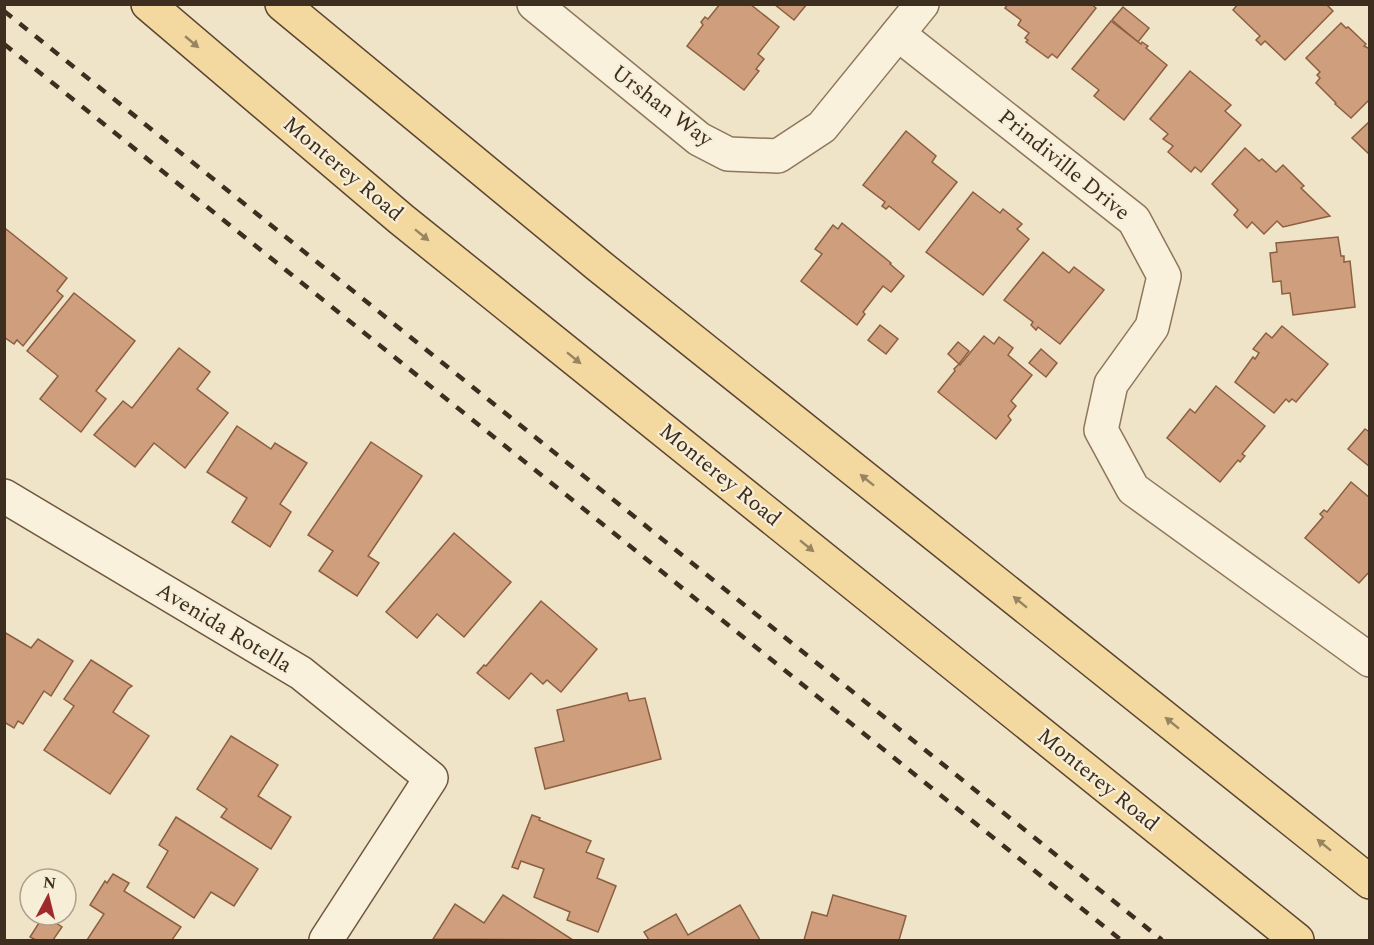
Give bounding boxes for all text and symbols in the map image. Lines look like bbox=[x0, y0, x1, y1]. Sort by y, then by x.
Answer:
one-way arrow bbox=[184, 35, 199, 48]
street label: Urshan Way bbox=[604, 57, 721, 156]
street label: Prindiville Drive bbox=[991, 101, 1137, 229]
street label: Monterey Road bbox=[275, 108, 411, 230]
one-way arrow bbox=[414, 229, 430, 242]
one-way arrow bbox=[566, 351, 582, 364]
street label: Monterey Road bbox=[652, 415, 788, 535]
one-way arrow bbox=[860, 474, 875, 486]
one-way arrow bbox=[800, 539, 815, 552]
street label: Avenida Rotella bbox=[150, 574, 298, 682]
one-way arrow bbox=[1012, 596, 1027, 608]
one-way arrow bbox=[1164, 717, 1180, 730]
street label: Monterey Road bbox=[1030, 720, 1166, 840]
one-way arrow bbox=[1316, 839, 1332, 852]
north arrow bbox=[18, 867, 78, 927]
text: N bbox=[42, 870, 58, 896]

